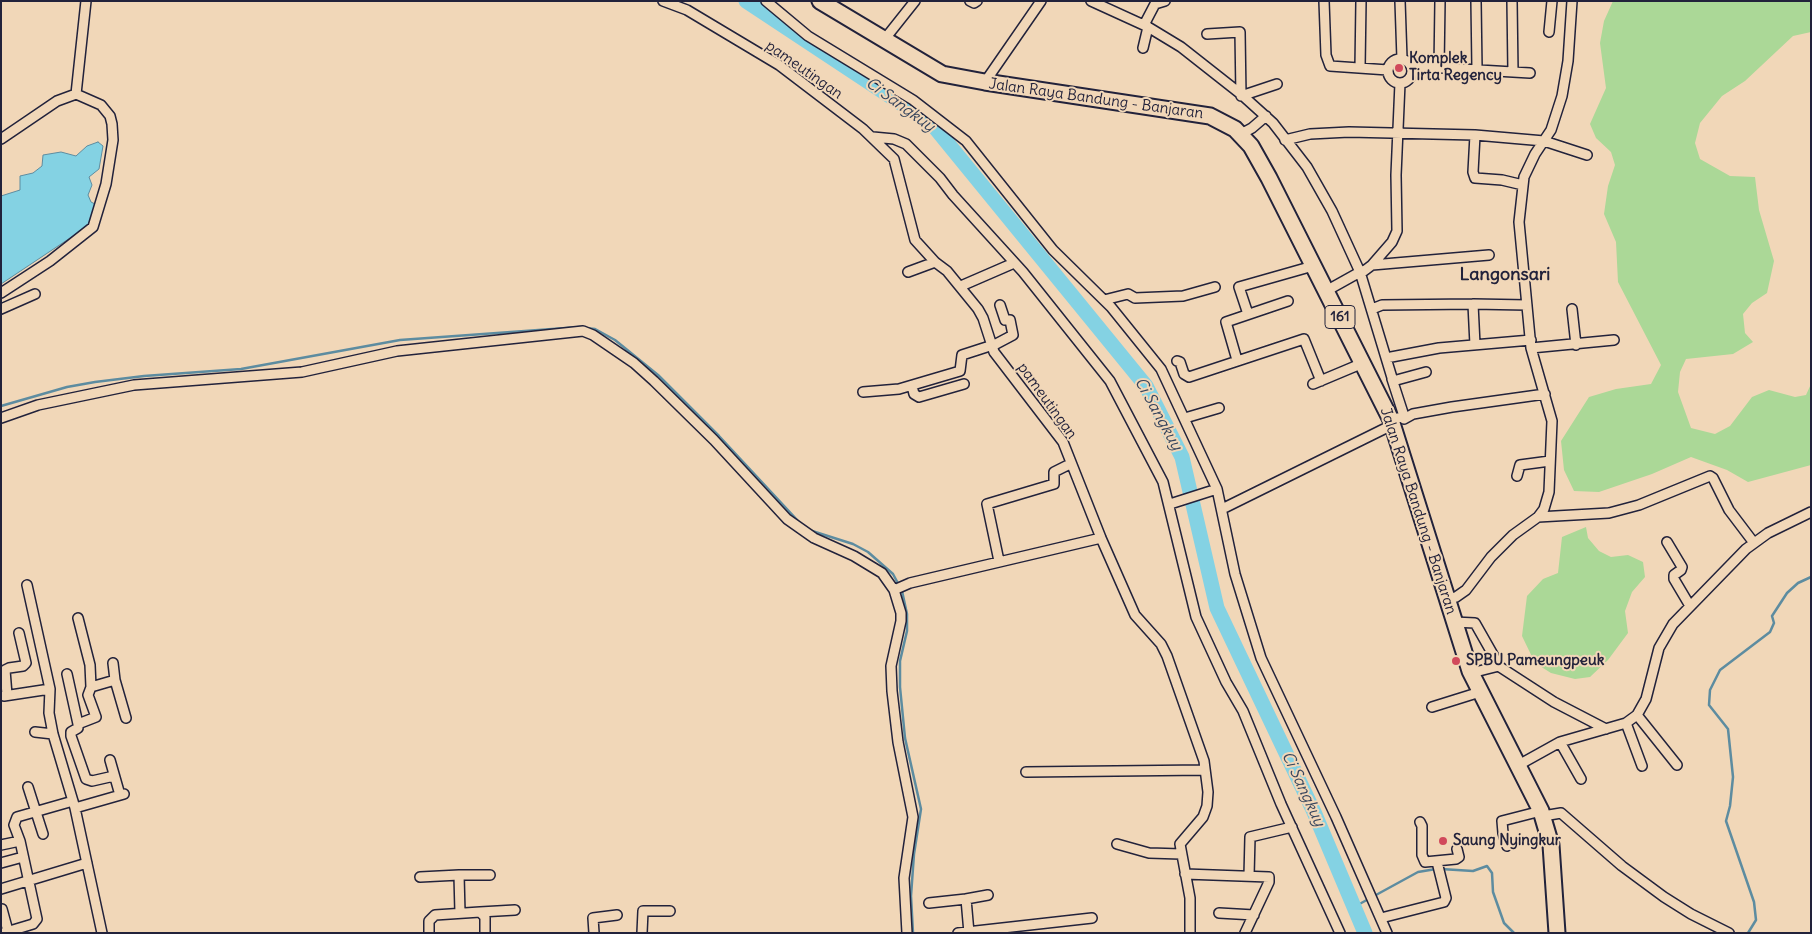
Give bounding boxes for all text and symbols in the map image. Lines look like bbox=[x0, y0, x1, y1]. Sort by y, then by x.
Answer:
street label: pameutingan bbox=[762, 37, 846, 103]
place label: Komplek Tirta Regency bbox=[1409, 50, 1502, 85]
marker: Komplek Tirta Regency bbox=[1393, 62, 1405, 74]
water label: Ci Sangkuy bbox=[862, 74, 938, 136]
street label: Jalan Raya Bandung - Banjaran bbox=[988, 75, 1204, 123]
district label: Langonsari bbox=[1460, 264, 1550, 286]
road number: 161 bbox=[1325, 306, 1355, 328]
street label: pameutingan bbox=[1013, 359, 1081, 443]
water label: Ci Sangkuy bbox=[1130, 374, 1186, 454]
street label: Jalan Raya Bandung - Banjaran bbox=[1376, 405, 1460, 617]
place label: SPBU Pameungpeuk bbox=[1466, 652, 1604, 670]
marker: SPBU Pameungpeuk bbox=[1450, 655, 1462, 667]
water label: Ci Sangkuy bbox=[1277, 748, 1329, 830]
place label: Saung Nyingkur bbox=[1453, 832, 1561, 850]
marker: Saung Nyingkur bbox=[1437, 835, 1449, 847]

